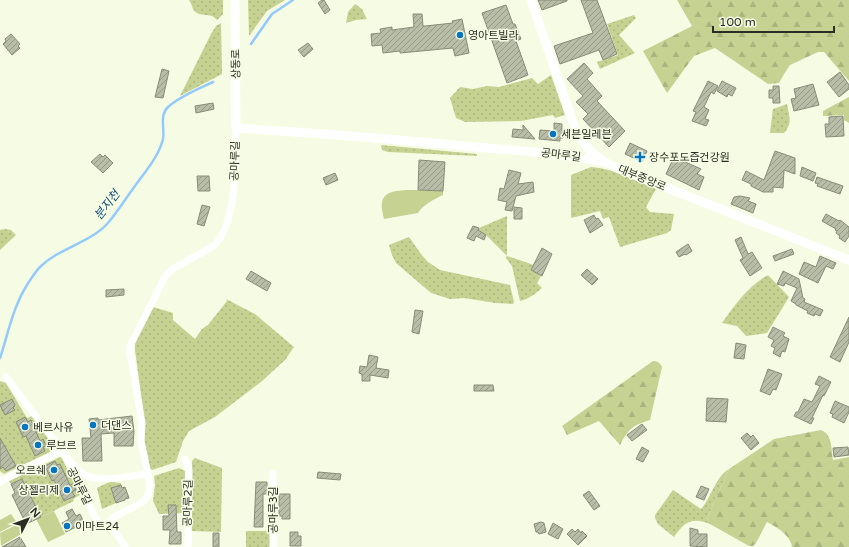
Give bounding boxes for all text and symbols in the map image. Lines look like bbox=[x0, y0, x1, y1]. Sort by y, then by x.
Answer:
scale bar bbox=[713, 8, 834, 34]
text: 100 m bbox=[719, 15, 756, 29]
place label: 영아트빌라 bbox=[468, 29, 519, 42]
marker: 영아트빌라 bbox=[455, 30, 465, 40]
street label: 상동로 bbox=[229, 49, 243, 79]
place label: 세븐일레븐 bbox=[561, 128, 612, 141]
marker: 세븐일레븐 bbox=[548, 129, 558, 139]
street label: 공마루길 bbox=[228, 141, 242, 181]
street label: 공마루길 bbox=[540, 146, 582, 164]
marker: 장수포도즙건강원 bbox=[634, 151, 646, 163]
place label: 장수포도즙건강원 bbox=[649, 151, 730, 164]
street label: 대부중앙로 bbox=[616, 162, 668, 194]
water label: 분지천 bbox=[91, 186, 124, 222]
place label: 더댄스 bbox=[101, 419, 131, 432]
marker: 더댄스 bbox=[88, 420, 98, 430]
place label: 베르사유 bbox=[33, 421, 73, 434]
marker: 베르사유 bbox=[20, 422, 30, 432]
place label: 루브르 bbox=[46, 439, 76, 452]
marker: 루브르 bbox=[33, 440, 43, 450]
place label: 오르쉐 bbox=[16, 464, 46, 477]
marker: 오르쉐 bbox=[49, 465, 59, 475]
street label: 공마루길 bbox=[64, 465, 94, 507]
street label: 공마루2길 bbox=[181, 479, 195, 527]
place label: 상젤리제 bbox=[19, 484, 59, 497]
marker: 상젤리제 bbox=[62, 485, 72, 495]
street label: 공마루3길 bbox=[267, 486, 280, 534]
north arrow bbox=[8, 499, 48, 539]
text: N bbox=[27, 505, 43, 520]
place label: 이마트24 bbox=[75, 520, 119, 533]
marker: 이마트24 bbox=[62, 521, 72, 531]

